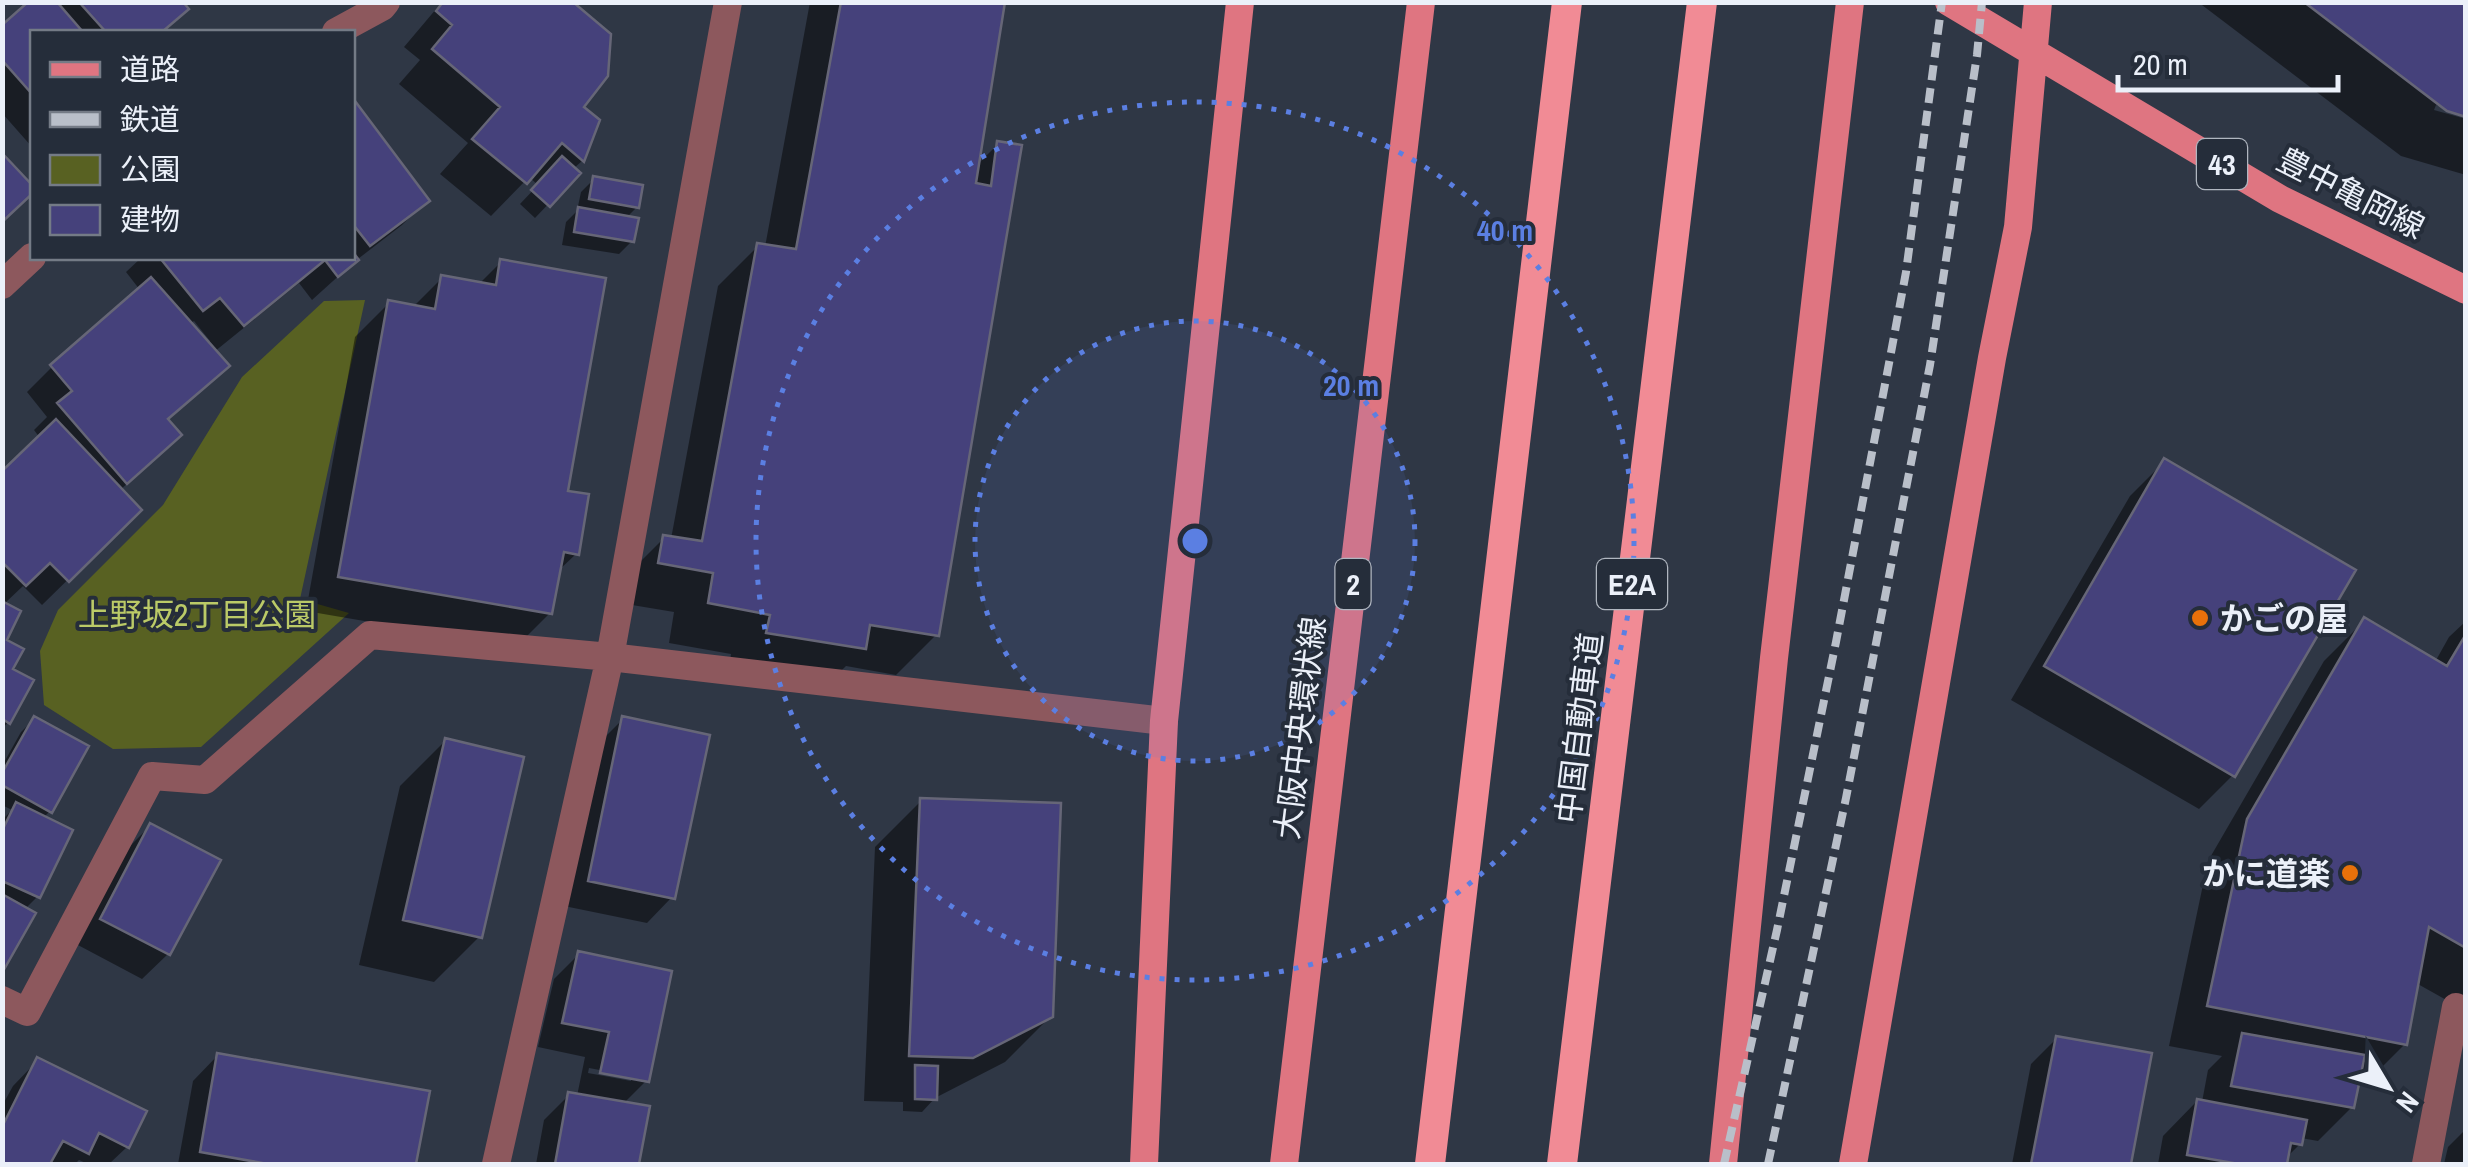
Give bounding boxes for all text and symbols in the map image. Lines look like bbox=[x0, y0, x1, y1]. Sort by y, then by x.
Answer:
legend bbox=[30, 30, 355, 260]
scale bar bbox=[2118, 30, 2338, 92]
text: 20 m bbox=[2133, 44, 2188, 84]
text: 道路 bbox=[120, 49, 180, 89]
text: 鉄道 bbox=[120, 99, 180, 139]
street label: 豊中亀岡線 bbox=[2270, 138, 2432, 248]
road number: 43 bbox=[2197, 139, 2247, 189]
text: 公園 bbox=[120, 149, 180, 189]
text: 建物 bbox=[120, 199, 180, 239]
text: 40 m bbox=[1477, 210, 1533, 250]
text: 20 m bbox=[1323, 365, 1379, 405]
centre of rings bbox=[1177, 523, 1213, 559]
road number: 2 bbox=[1336, 559, 1370, 609]
road number: E2A bbox=[1597, 559, 1667, 609]
park label: 上野坂2丁目公園 bbox=[78, 593, 316, 636]
place label: かごの屋 bbox=[2220, 597, 2348, 640]
marker: かごの屋 bbox=[2189, 607, 2211, 629]
street label: 大阪中央環状線 bbox=[1265, 614, 1335, 842]
street label: 中国自動車道 bbox=[1546, 630, 1612, 826]
place label: かに道楽 bbox=[2202, 852, 2330, 895]
marker: かに道楽 bbox=[2339, 862, 2361, 884]
north arrow bbox=[2338, 1037, 2438, 1137]
text: N bbox=[2388, 1084, 2428, 1121]

